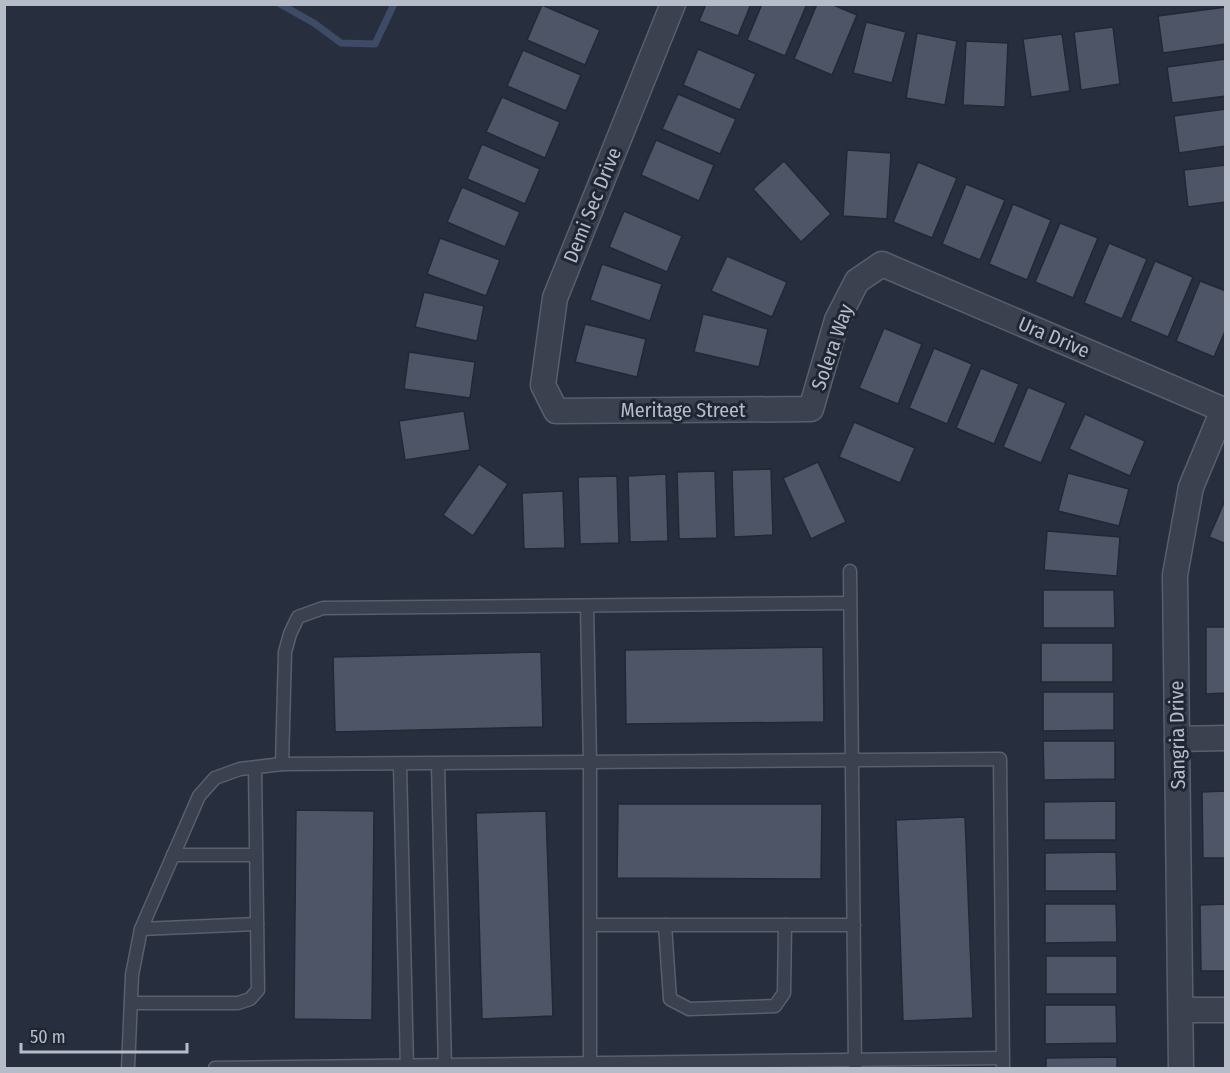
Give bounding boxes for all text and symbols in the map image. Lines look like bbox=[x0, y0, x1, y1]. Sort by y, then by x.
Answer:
street label: Demi Sec Drive bbox=[558, 144, 626, 266]
street label: Solera Way bbox=[806, 301, 858, 393]
street label: Ura Drive bbox=[1015, 311, 1093, 363]
street label: Meritage Street bbox=[621, 398, 746, 422]
street label: Sangria Drive bbox=[1164, 681, 1190, 789]
scale bar bbox=[21, 1016, 188, 1054]
text: 50 m bbox=[30, 1026, 66, 1048]

